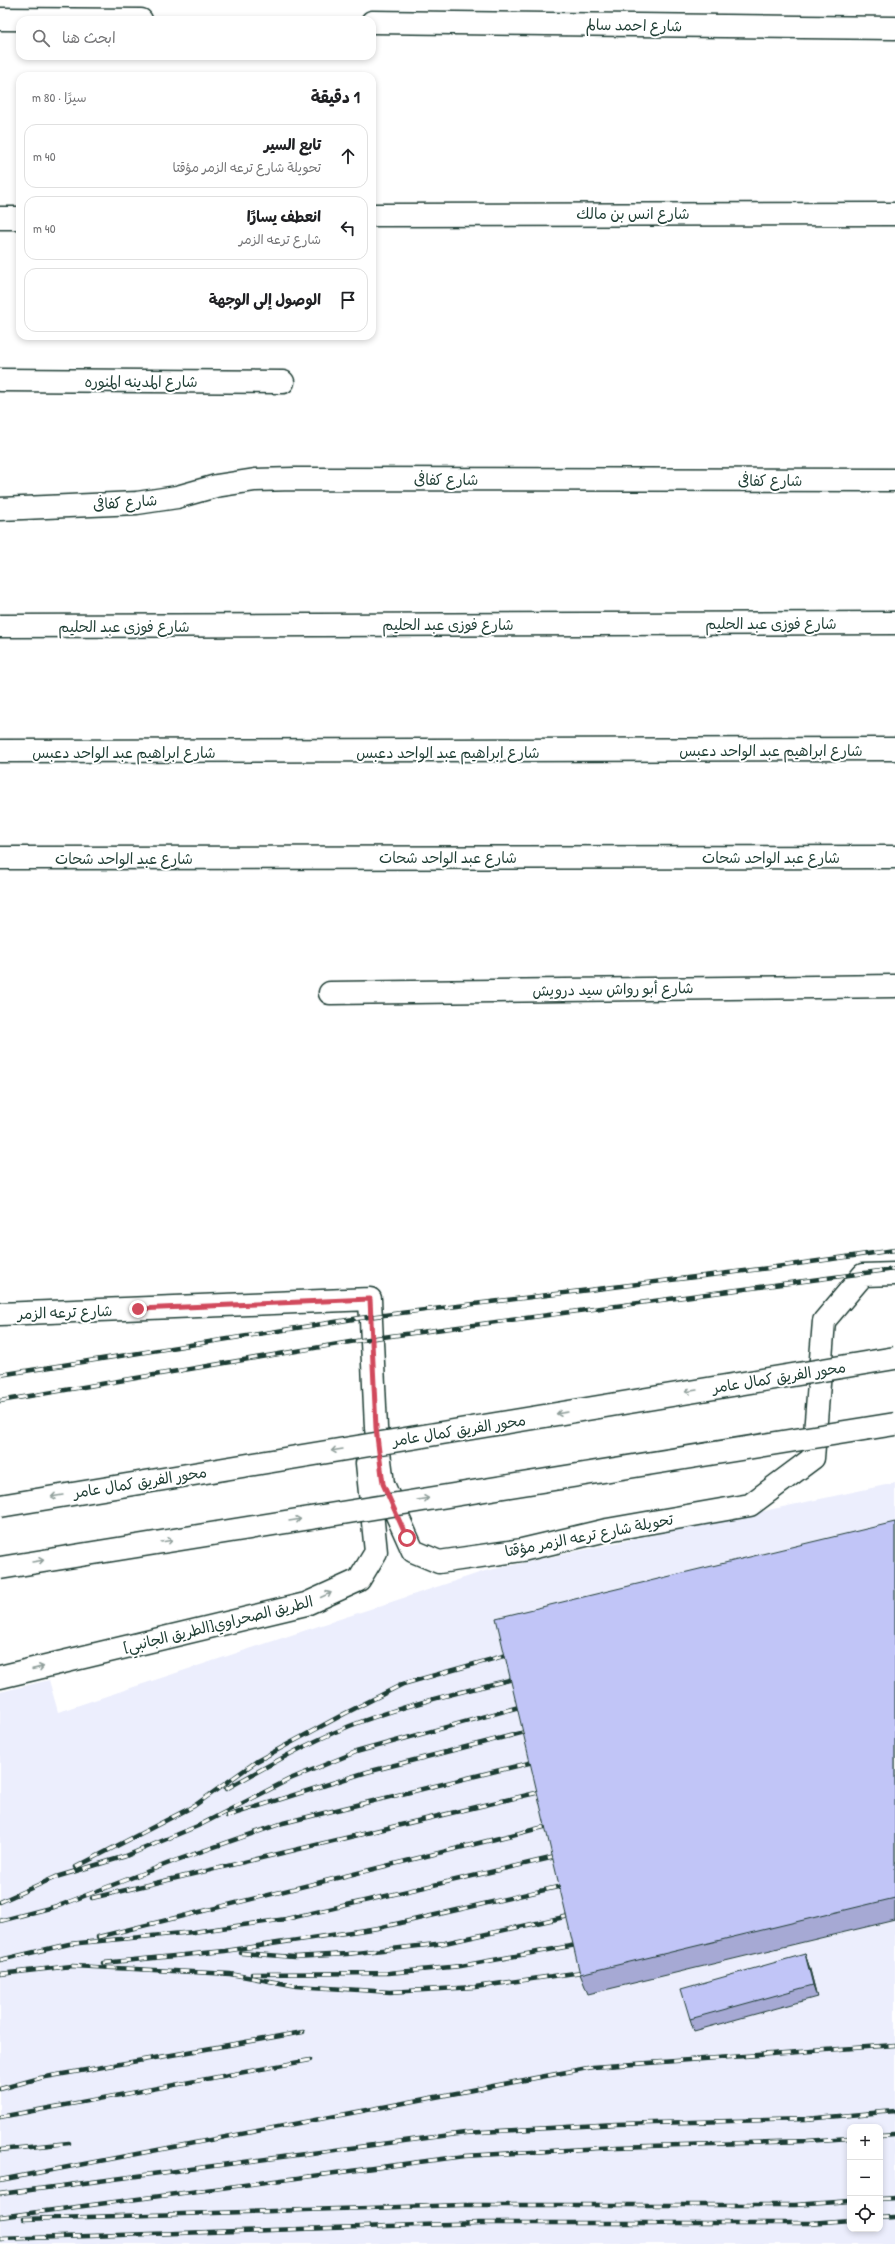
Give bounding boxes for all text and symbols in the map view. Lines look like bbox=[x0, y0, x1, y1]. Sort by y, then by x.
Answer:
street label: شارع احمد سالم bbox=[585, 14, 683, 37]
search box bbox=[16, 16, 376, 60]
icon: search bbox=[30, 27, 52, 49]
text: ابحث هنا bbox=[62, 27, 116, 48]
text: 1 دقيقة bbox=[311, 85, 360, 108]
text: سيرًا · 80 m bbox=[32, 88, 87, 106]
text: تابع السير bbox=[264, 134, 321, 155]
icon: ahead bbox=[337, 145, 359, 167]
text: 40 m bbox=[33, 147, 56, 165]
text: تحويلة شارع ترعه الزمر مؤقتا bbox=[173, 158, 321, 176]
street label: شارع انس بن مالك bbox=[576, 203, 690, 224]
text: انعطف يسارًا bbox=[247, 206, 321, 227]
icon: left bbox=[337, 217, 359, 239]
text: 40 m bbox=[33, 219, 56, 237]
text: شارع ترعه الزمر bbox=[239, 230, 321, 248]
text: الوصول إلى الوجهة bbox=[209, 289, 321, 310]
icon: arrive bbox=[337, 289, 359, 311]
street label: شارع المدينه المنوره bbox=[84, 371, 198, 392]
street label: شارع كفافى bbox=[414, 469, 478, 490]
street label: شارع كفافى bbox=[738, 470, 802, 491]
street label: شارع كفافى bbox=[92, 489, 158, 515]
street label: شارع فوزى عبد الحليم bbox=[705, 613, 837, 636]
street label: شارع فوزى عبد الحليم bbox=[382, 614, 514, 637]
street label: شارع فوزى عبد الحليم bbox=[58, 616, 190, 639]
street label: شارع ابراهيم عبد الواحد دعبس bbox=[679, 740, 863, 763]
street label: شارع ابراهيم عبد الواحد دعبس bbox=[32, 742, 216, 765]
street label: شارع ابراهيم عبد الواحد دعبس bbox=[356, 742, 540, 765]
street label: شارع عبد الواحد شحات bbox=[379, 847, 517, 868]
street label: شارع عبد الواحد شحات bbox=[702, 847, 840, 868]
street label: شارع عبد الواحد شحات bbox=[55, 848, 193, 869]
street label: شارع أبو رواش سيد درويش bbox=[532, 977, 694, 1001]
street label: شارع ترعه الزمر bbox=[16, 1300, 113, 1324]
route end bbox=[129, 1300, 147, 1318]
street label: محور الفريق كمال عامر bbox=[709, 1356, 847, 1398]
one-way arrow bbox=[685, 1388, 698, 1396]
street label: محور الفريق كمال عامر bbox=[389, 1409, 527, 1451]
one-way arrow bbox=[556, 1409, 569, 1417]
one-way arrow bbox=[331, 1446, 344, 1454]
street label: محور الفريق كمال عامر bbox=[70, 1461, 208, 1503]
one-way arrow bbox=[51, 1492, 64, 1500]
one-way arrow bbox=[417, 1495, 430, 1503]
street label: تحويلة شارع ترعه الزمر مؤقتا bbox=[503, 1508, 676, 1562]
one-way arrow bbox=[288, 1516, 301, 1524]
route start bbox=[398, 1529, 416, 1547]
one-way arrow bbox=[160, 1537, 173, 1545]
one-way arrow bbox=[32, 1557, 45, 1565]
street label: الطريق الصحراوي[الطريق الجانبي] bbox=[121, 1590, 316, 1661]
one-way arrow bbox=[320, 1591, 332, 1598]
one-way arrow bbox=[31, 1664, 44, 1671]
map controls bbox=[847, 2124, 883, 2232]
button: + bbox=[847, 2124, 883, 2160]
button: − bbox=[847, 2160, 883, 2196]
button: locate bbox=[847, 2196, 883, 2232]

